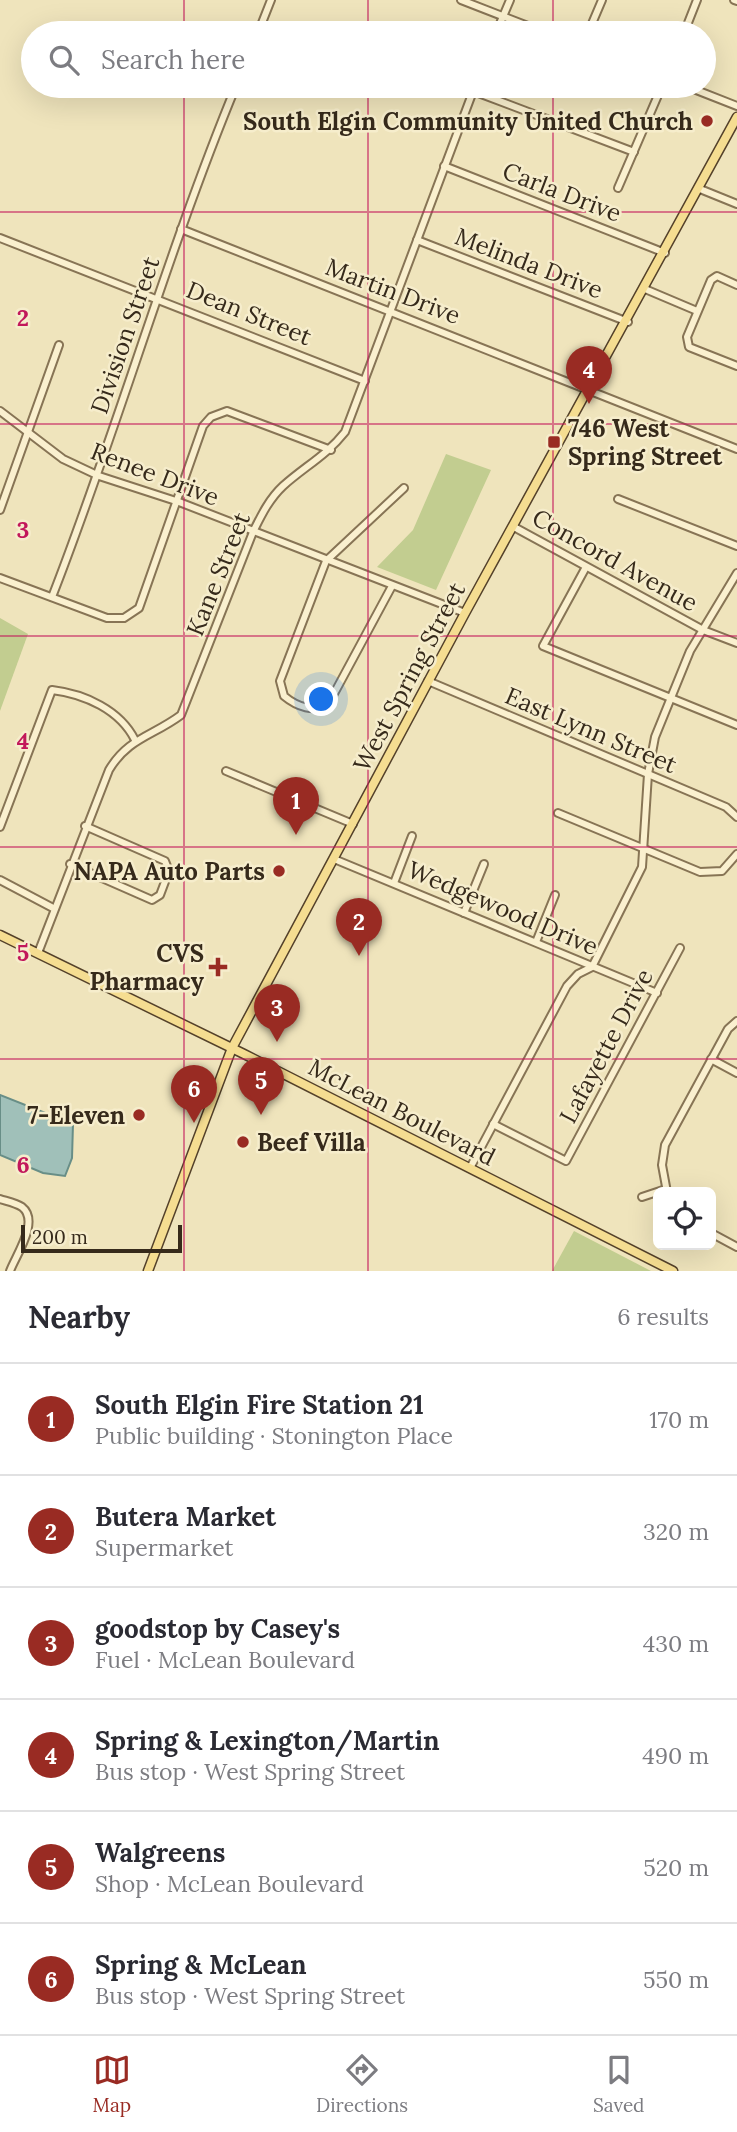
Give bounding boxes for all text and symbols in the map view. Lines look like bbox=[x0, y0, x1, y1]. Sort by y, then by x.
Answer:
search box bbox=[21, 21, 716, 98]
icon: search bbox=[45, 41, 83, 79]
text: Search here bbox=[101, 43, 245, 76]
place label: South Elgin Community United Church bbox=[243, 106, 693, 137]
marker: South Elgin Community United Church bbox=[699, 113, 715, 129]
street label: Carla Drive bbox=[498, 155, 626, 229]
street label: Melinda Drive bbox=[451, 221, 607, 305]
street label: Martin Drive bbox=[321, 251, 465, 331]
street label: Division Street bbox=[84, 252, 167, 418]
street label: Dean Street bbox=[182, 274, 317, 352]
text: 2 bbox=[17, 303, 29, 332]
pin: 4 bbox=[566, 346, 612, 404]
place label: 746 West Spring Street bbox=[568, 413, 723, 472]
marker: 746 West Spring Street bbox=[546, 434, 562, 450]
street label: Renee Drive bbox=[87, 435, 223, 513]
street label: Concord Avenue bbox=[527, 502, 703, 618]
street label: Kane Street bbox=[179, 507, 257, 640]
text: 3 bbox=[17, 515, 29, 544]
street label: West Spring Street bbox=[346, 576, 472, 777]
street label: East Lynn Street bbox=[500, 680, 682, 780]
your location bbox=[304, 682, 338, 716]
text: 4 bbox=[17, 726, 29, 755]
pin: 1 bbox=[273, 777, 319, 835]
street label: Wedgewood Drive bbox=[403, 854, 603, 962]
place label: NAPA Auto Parts bbox=[74, 856, 265, 887]
marker: NAPA Auto Parts bbox=[271, 863, 287, 879]
pin: 2 bbox=[336, 898, 382, 956]
text: 5 bbox=[17, 938, 29, 967]
place label: CVS Pharmacy bbox=[89, 938, 205, 997]
marker: CVS Pharmacy bbox=[210, 959, 226, 975]
street label: Lafayette Drive bbox=[552, 963, 660, 1129]
pin: 3 bbox=[254, 984, 300, 1042]
street label: McLean Boulevard bbox=[303, 1051, 501, 1173]
pin: 5 bbox=[238, 1057, 284, 1115]
pin: 6 bbox=[171, 1065, 217, 1123]
place label: 7-Eleven bbox=[27, 1100, 125, 1131]
marker: 7-Eleven bbox=[131, 1107, 147, 1123]
place label: Beef Villa bbox=[257, 1127, 366, 1158]
marker: Beef Villa bbox=[235, 1134, 251, 1150]
text: 6 bbox=[16, 1150, 30, 1179]
map controls bbox=[653, 1187, 716, 1250]
button: locate bbox=[653, 1187, 716, 1250]
scale bar bbox=[21, 1222, 182, 1254]
text: 200 m bbox=[32, 1225, 88, 1249]
text: Nearby bbox=[28, 1298, 130, 1336]
text: 6 results bbox=[617, 1302, 709, 1331]
text: South Elgin Fire Station 21 bbox=[95, 1388, 424, 1421]
text: 1 bbox=[46, 1405, 56, 1434]
text: 170 m bbox=[649, 1405, 709, 1434]
text: Public building · Stonington Place bbox=[95, 1421, 453, 1450]
text: Butera Market bbox=[95, 1500, 276, 1533]
text: 2 bbox=[45, 1517, 57, 1546]
text: 320 m bbox=[643, 1517, 709, 1546]
text: Supermarket bbox=[95, 1533, 233, 1562]
text: goodstop by Casey's bbox=[95, 1612, 340, 1645]
text: 3 bbox=[45, 1629, 57, 1658]
text: 430 m bbox=[643, 1629, 709, 1658]
text: Fuel · McLean Boulevard bbox=[95, 1645, 355, 1674]
text: Spring & Lexington/Martin bbox=[95, 1724, 440, 1757]
text: 4 bbox=[45, 1741, 57, 1770]
text: 490 m bbox=[642, 1741, 709, 1770]
text: Bus stop · West Spring Street bbox=[95, 1757, 405, 1786]
text: Walgreens bbox=[95, 1836, 225, 1869]
text: 5 bbox=[45, 1853, 57, 1882]
text: 520 m bbox=[643, 1853, 709, 1882]
text: Shop · McLean Boulevard bbox=[95, 1869, 364, 1898]
text: Spring & McLean bbox=[95, 1948, 307, 1981]
text: 6 bbox=[44, 1965, 58, 1994]
text: 550 m bbox=[643, 1965, 709, 1994]
text: Bus stop · West Spring Street bbox=[95, 1981, 405, 2010]
tab: Map bbox=[93, 2051, 131, 2117]
tab: Directions bbox=[316, 2051, 408, 2117]
tab: Saved bbox=[593, 2051, 644, 2117]

